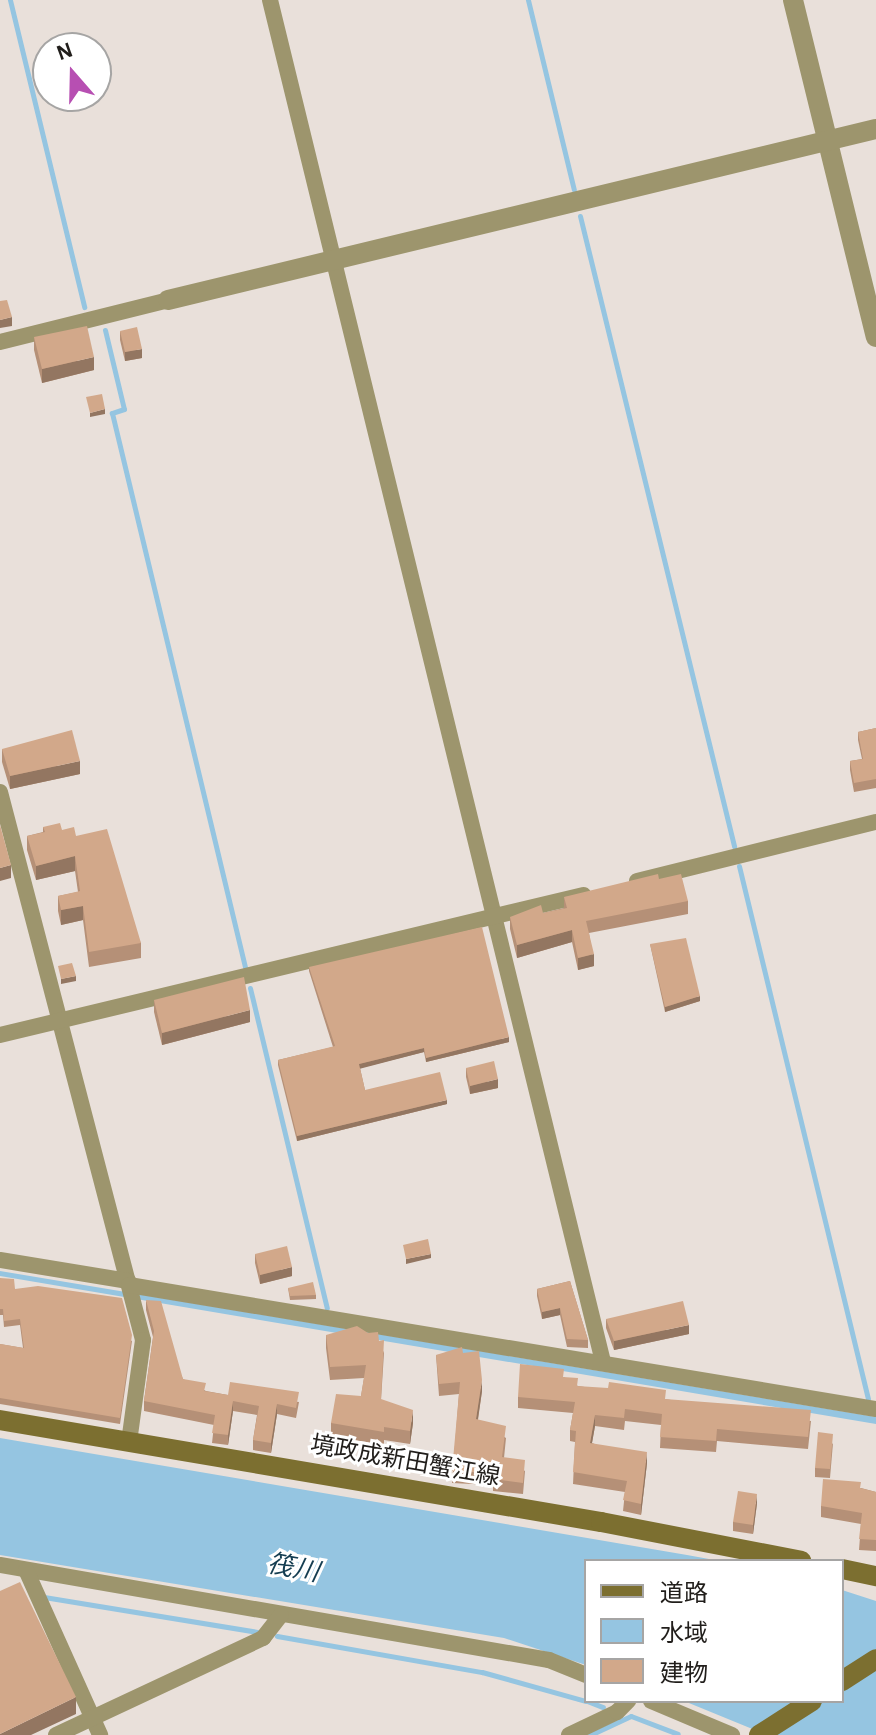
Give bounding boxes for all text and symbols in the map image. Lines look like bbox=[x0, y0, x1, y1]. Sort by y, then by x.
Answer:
north arrow bbox=[32, 32, 112, 112]
text: N bbox=[54, 38, 75, 64]
street label: 境政成新田蟹江線 bbox=[308, 1431, 502, 1493]
water label: 筏川 bbox=[265, 1549, 321, 1589]
legend bbox=[584, 1559, 844, 1703]
text: 道路 bbox=[660, 1582, 708, 1606]
text: 水域 bbox=[660, 1622, 708, 1646]
text: 建物 bbox=[660, 1662, 708, 1686]

